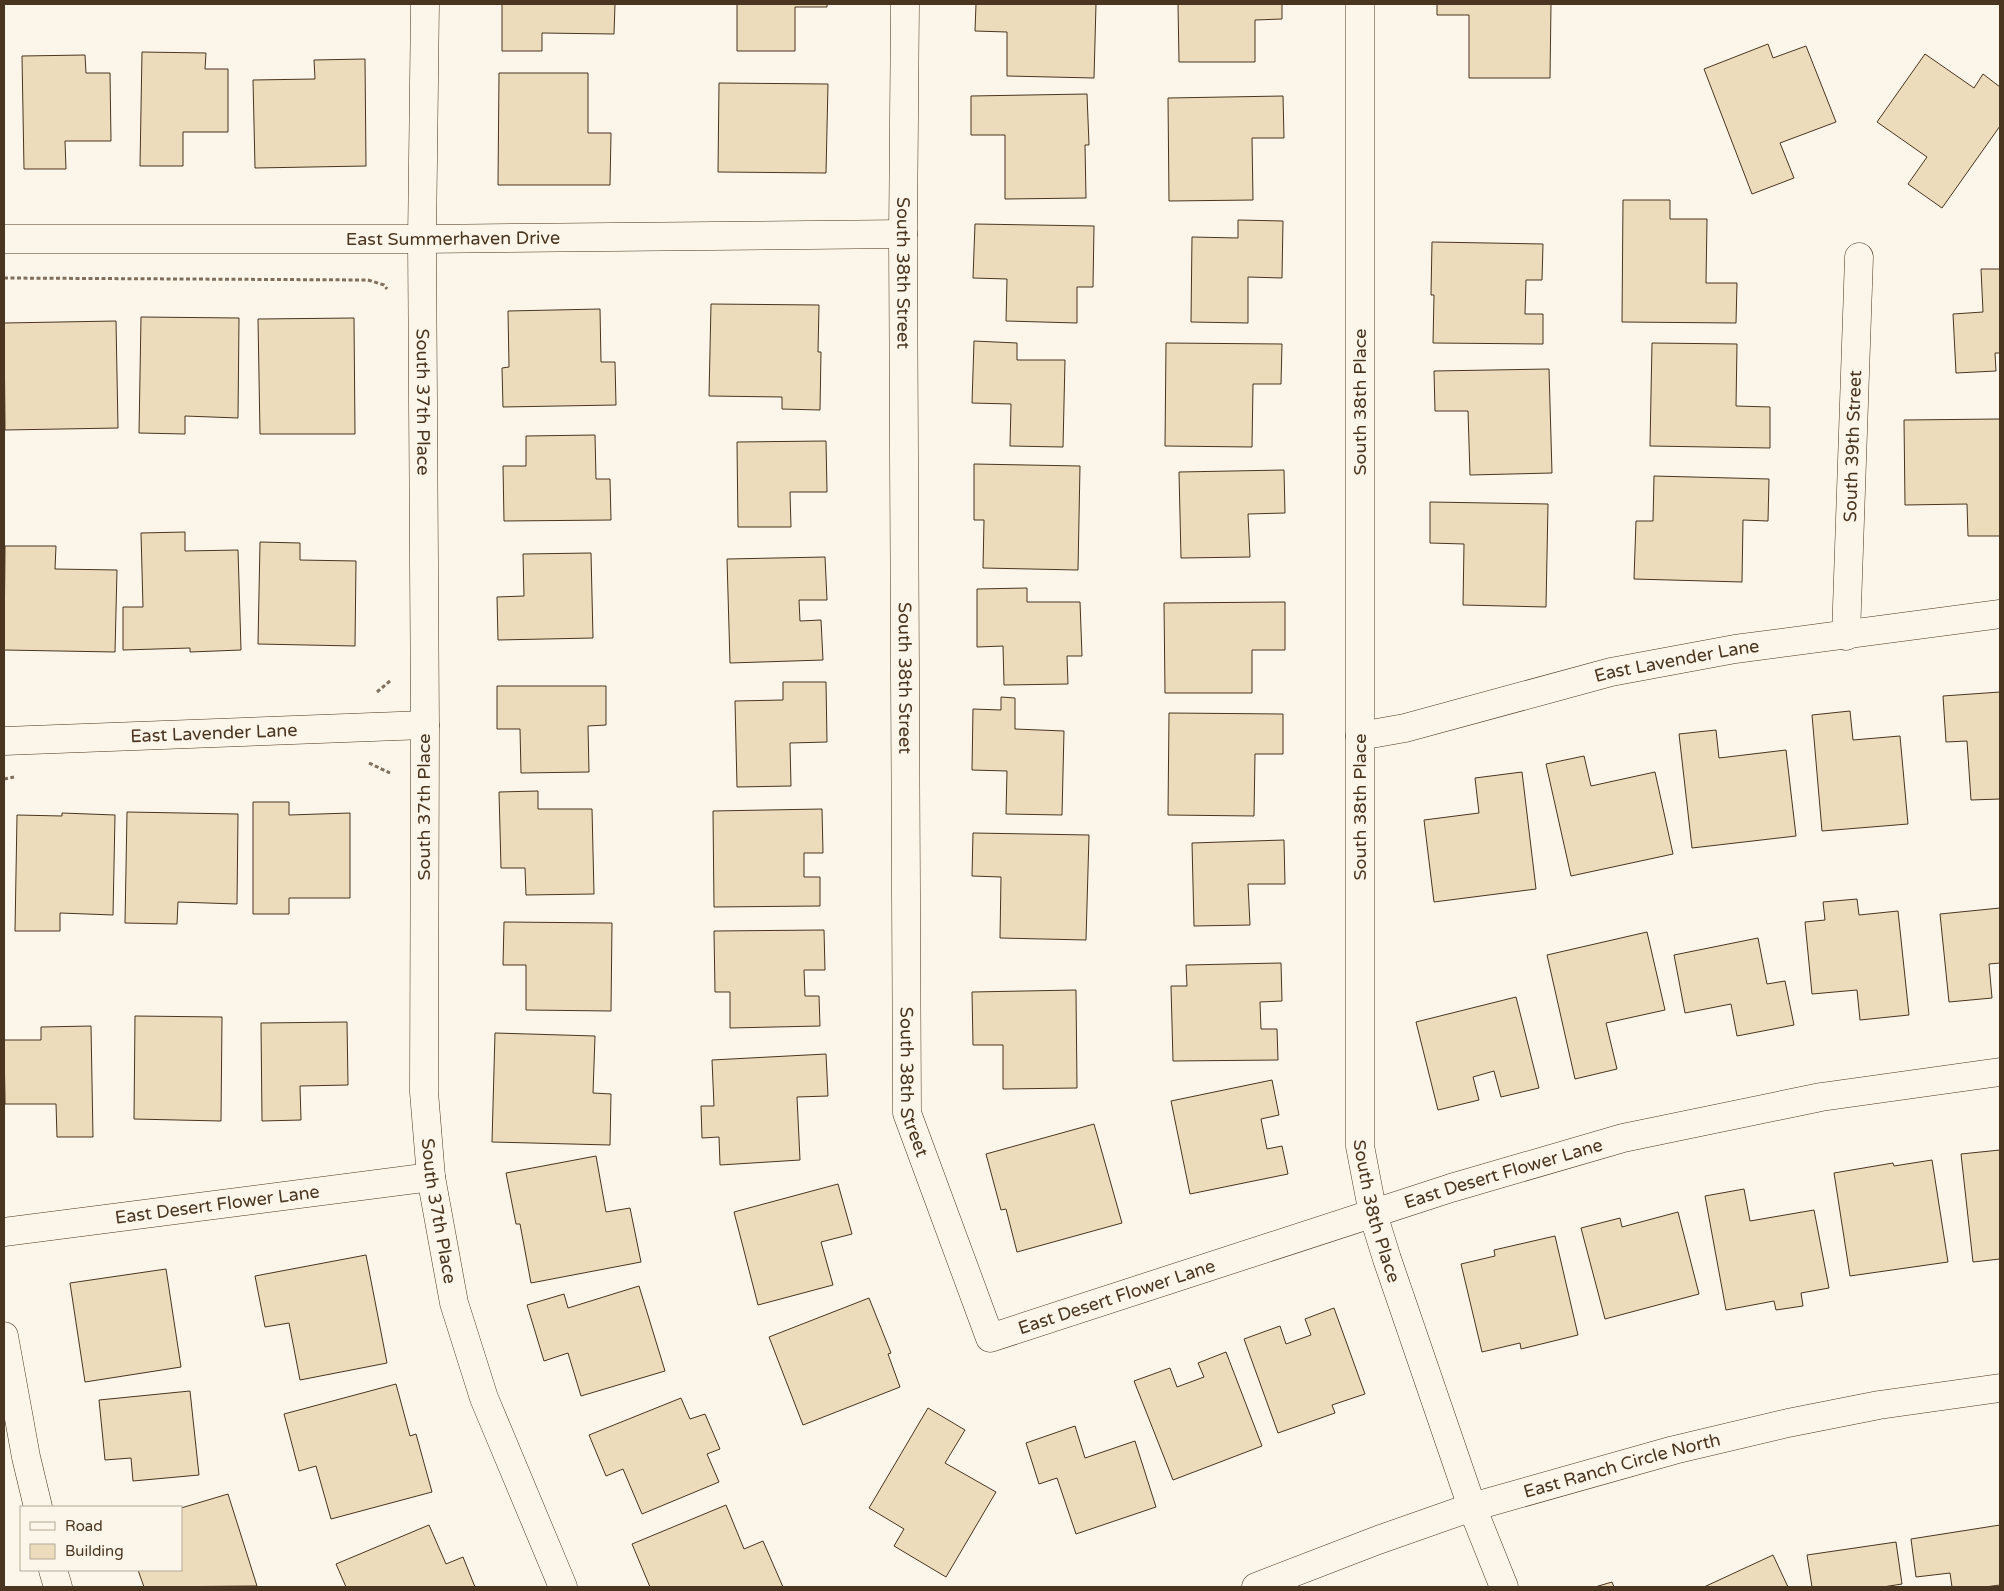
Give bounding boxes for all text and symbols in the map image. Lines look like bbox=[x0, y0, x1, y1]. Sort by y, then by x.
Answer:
street label: South 38th Street bbox=[892, 197, 915, 349]
street label: East Summerhaven Drive bbox=[346, 227, 560, 250]
street label: South 37th Place bbox=[412, 328, 434, 476]
street label: South 38th Place bbox=[1349, 329, 1371, 475]
street label: South 39th Street bbox=[1839, 370, 1866, 523]
street label: South 38th Street bbox=[894, 602, 916, 754]
street label: East Lavender Lane bbox=[1592, 635, 1761, 687]
street label: East Lavender Lane bbox=[130, 719, 298, 747]
street label: South 37th Place bbox=[413, 734, 435, 880]
street label: South 38th Place bbox=[1349, 734, 1371, 880]
street label: South 38th Street bbox=[896, 1007, 933, 1160]
street label: East Desert Flower Lane bbox=[1401, 1133, 1605, 1214]
street label: South 37th Place bbox=[417, 1137, 461, 1285]
street label: South 38th Place bbox=[1349, 1139, 1405, 1285]
street label: East Desert Flower Lane bbox=[114, 1180, 321, 1229]
street label: East Desert Flower Lane bbox=[1015, 1254, 1218, 1339]
street label: East Ranch Circle North bbox=[1521, 1428, 1723, 1503]
legend bbox=[20, 1506, 182, 1571]
text: Road bbox=[65, 1517, 103, 1535]
text: Building bbox=[65, 1542, 124, 1560]

